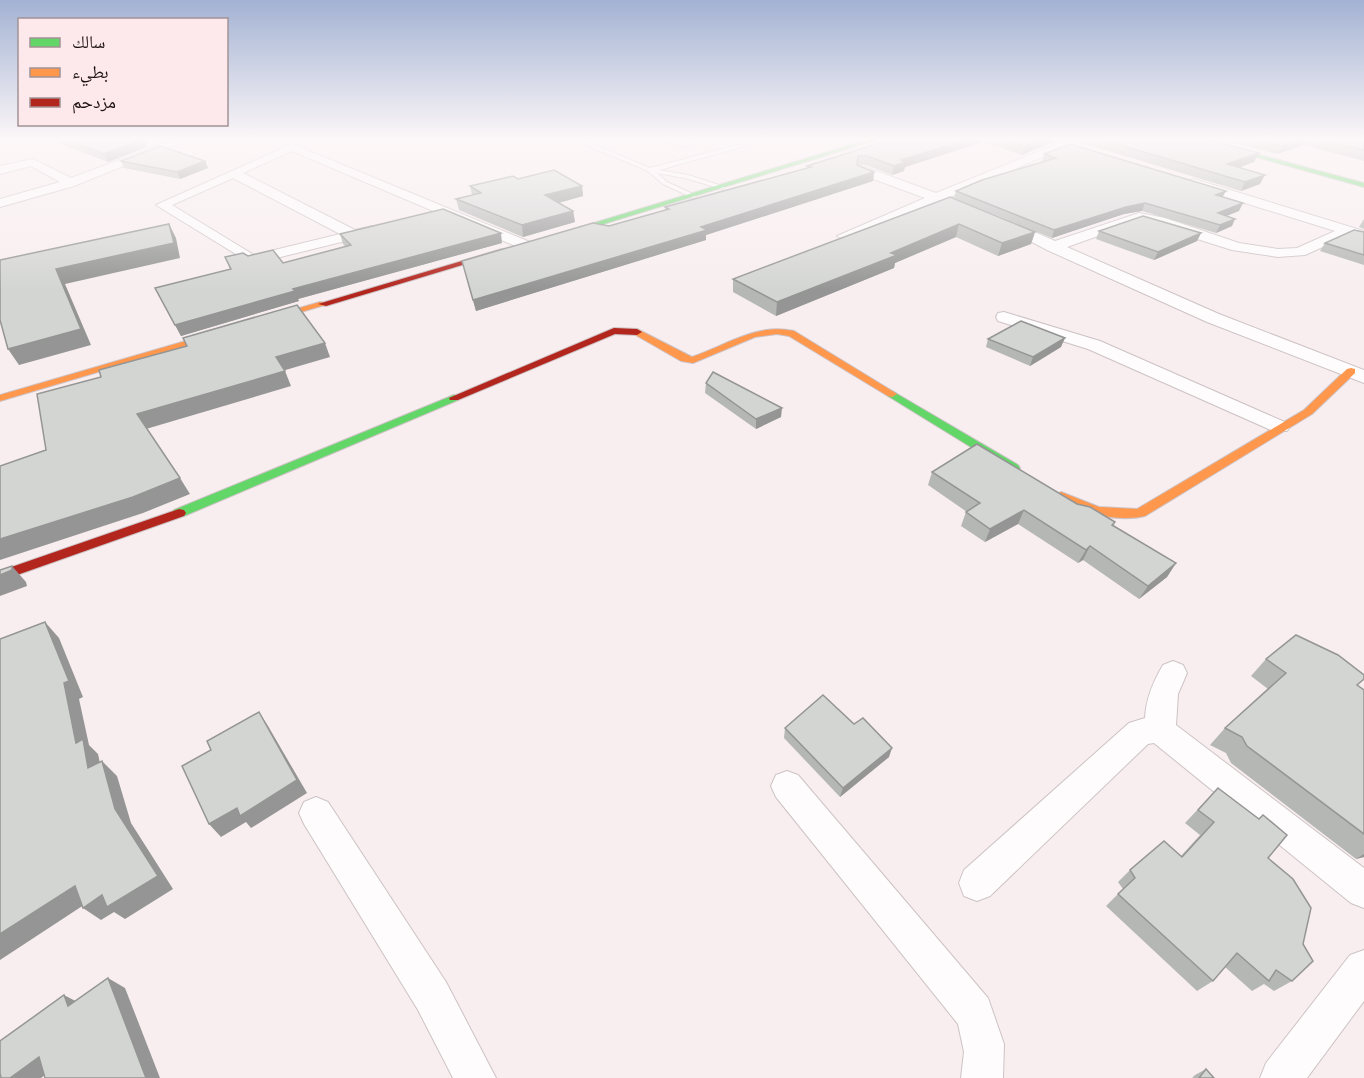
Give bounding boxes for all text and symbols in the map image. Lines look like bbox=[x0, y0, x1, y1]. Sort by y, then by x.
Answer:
legend bbox=[18, 18, 228, 126]
text: سالك bbox=[72, 31, 105, 53]
text: بطيء bbox=[72, 61, 109, 87]
text: مزدحم bbox=[72, 91, 116, 114]

